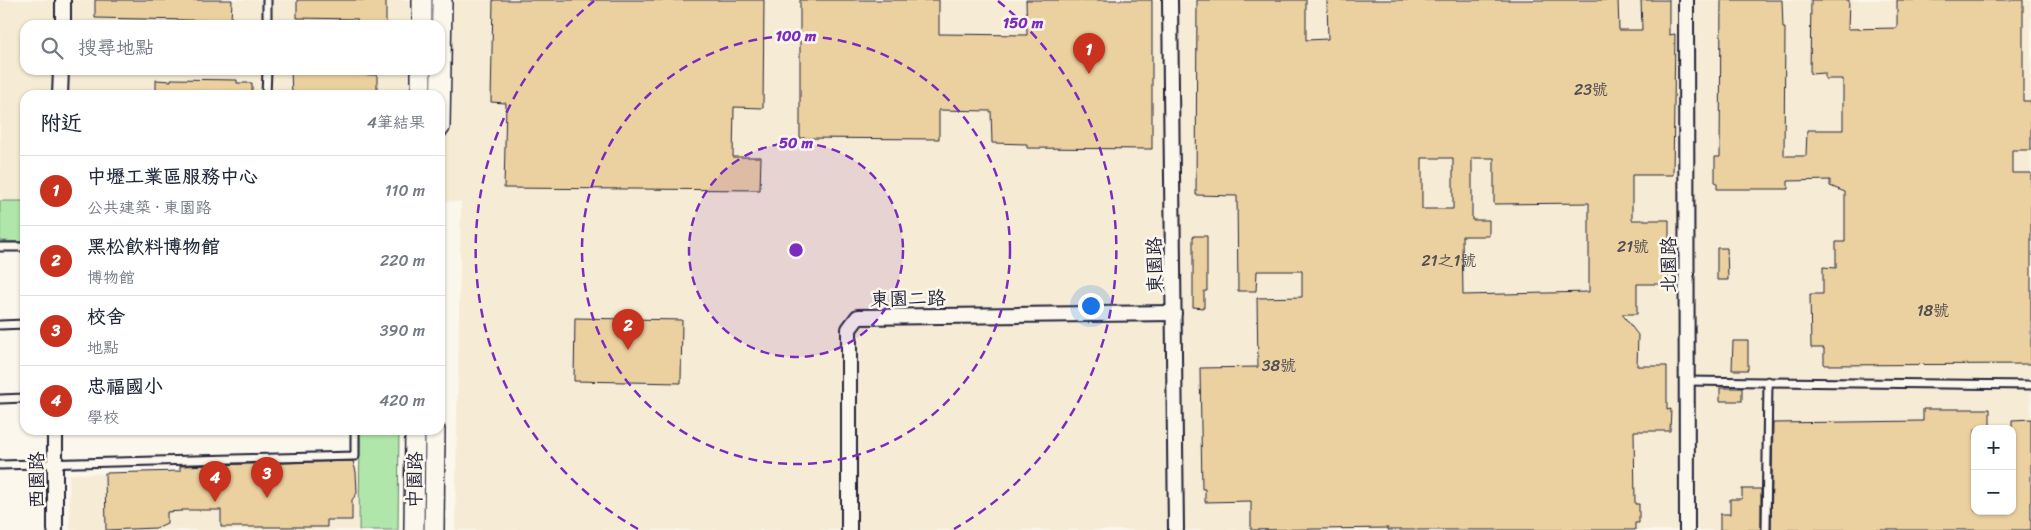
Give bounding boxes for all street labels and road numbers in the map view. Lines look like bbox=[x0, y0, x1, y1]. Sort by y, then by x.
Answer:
street label: 東園路 bbox=[1138, 236, 1171, 294]
street label: 北園路 bbox=[1652, 236, 1685, 294]
street label: 東園二路 bbox=[870, 281, 946, 316]
street label: 西園路 bbox=[20, 451, 53, 509]
street label: 中園路 bbox=[398, 451, 431, 509]

